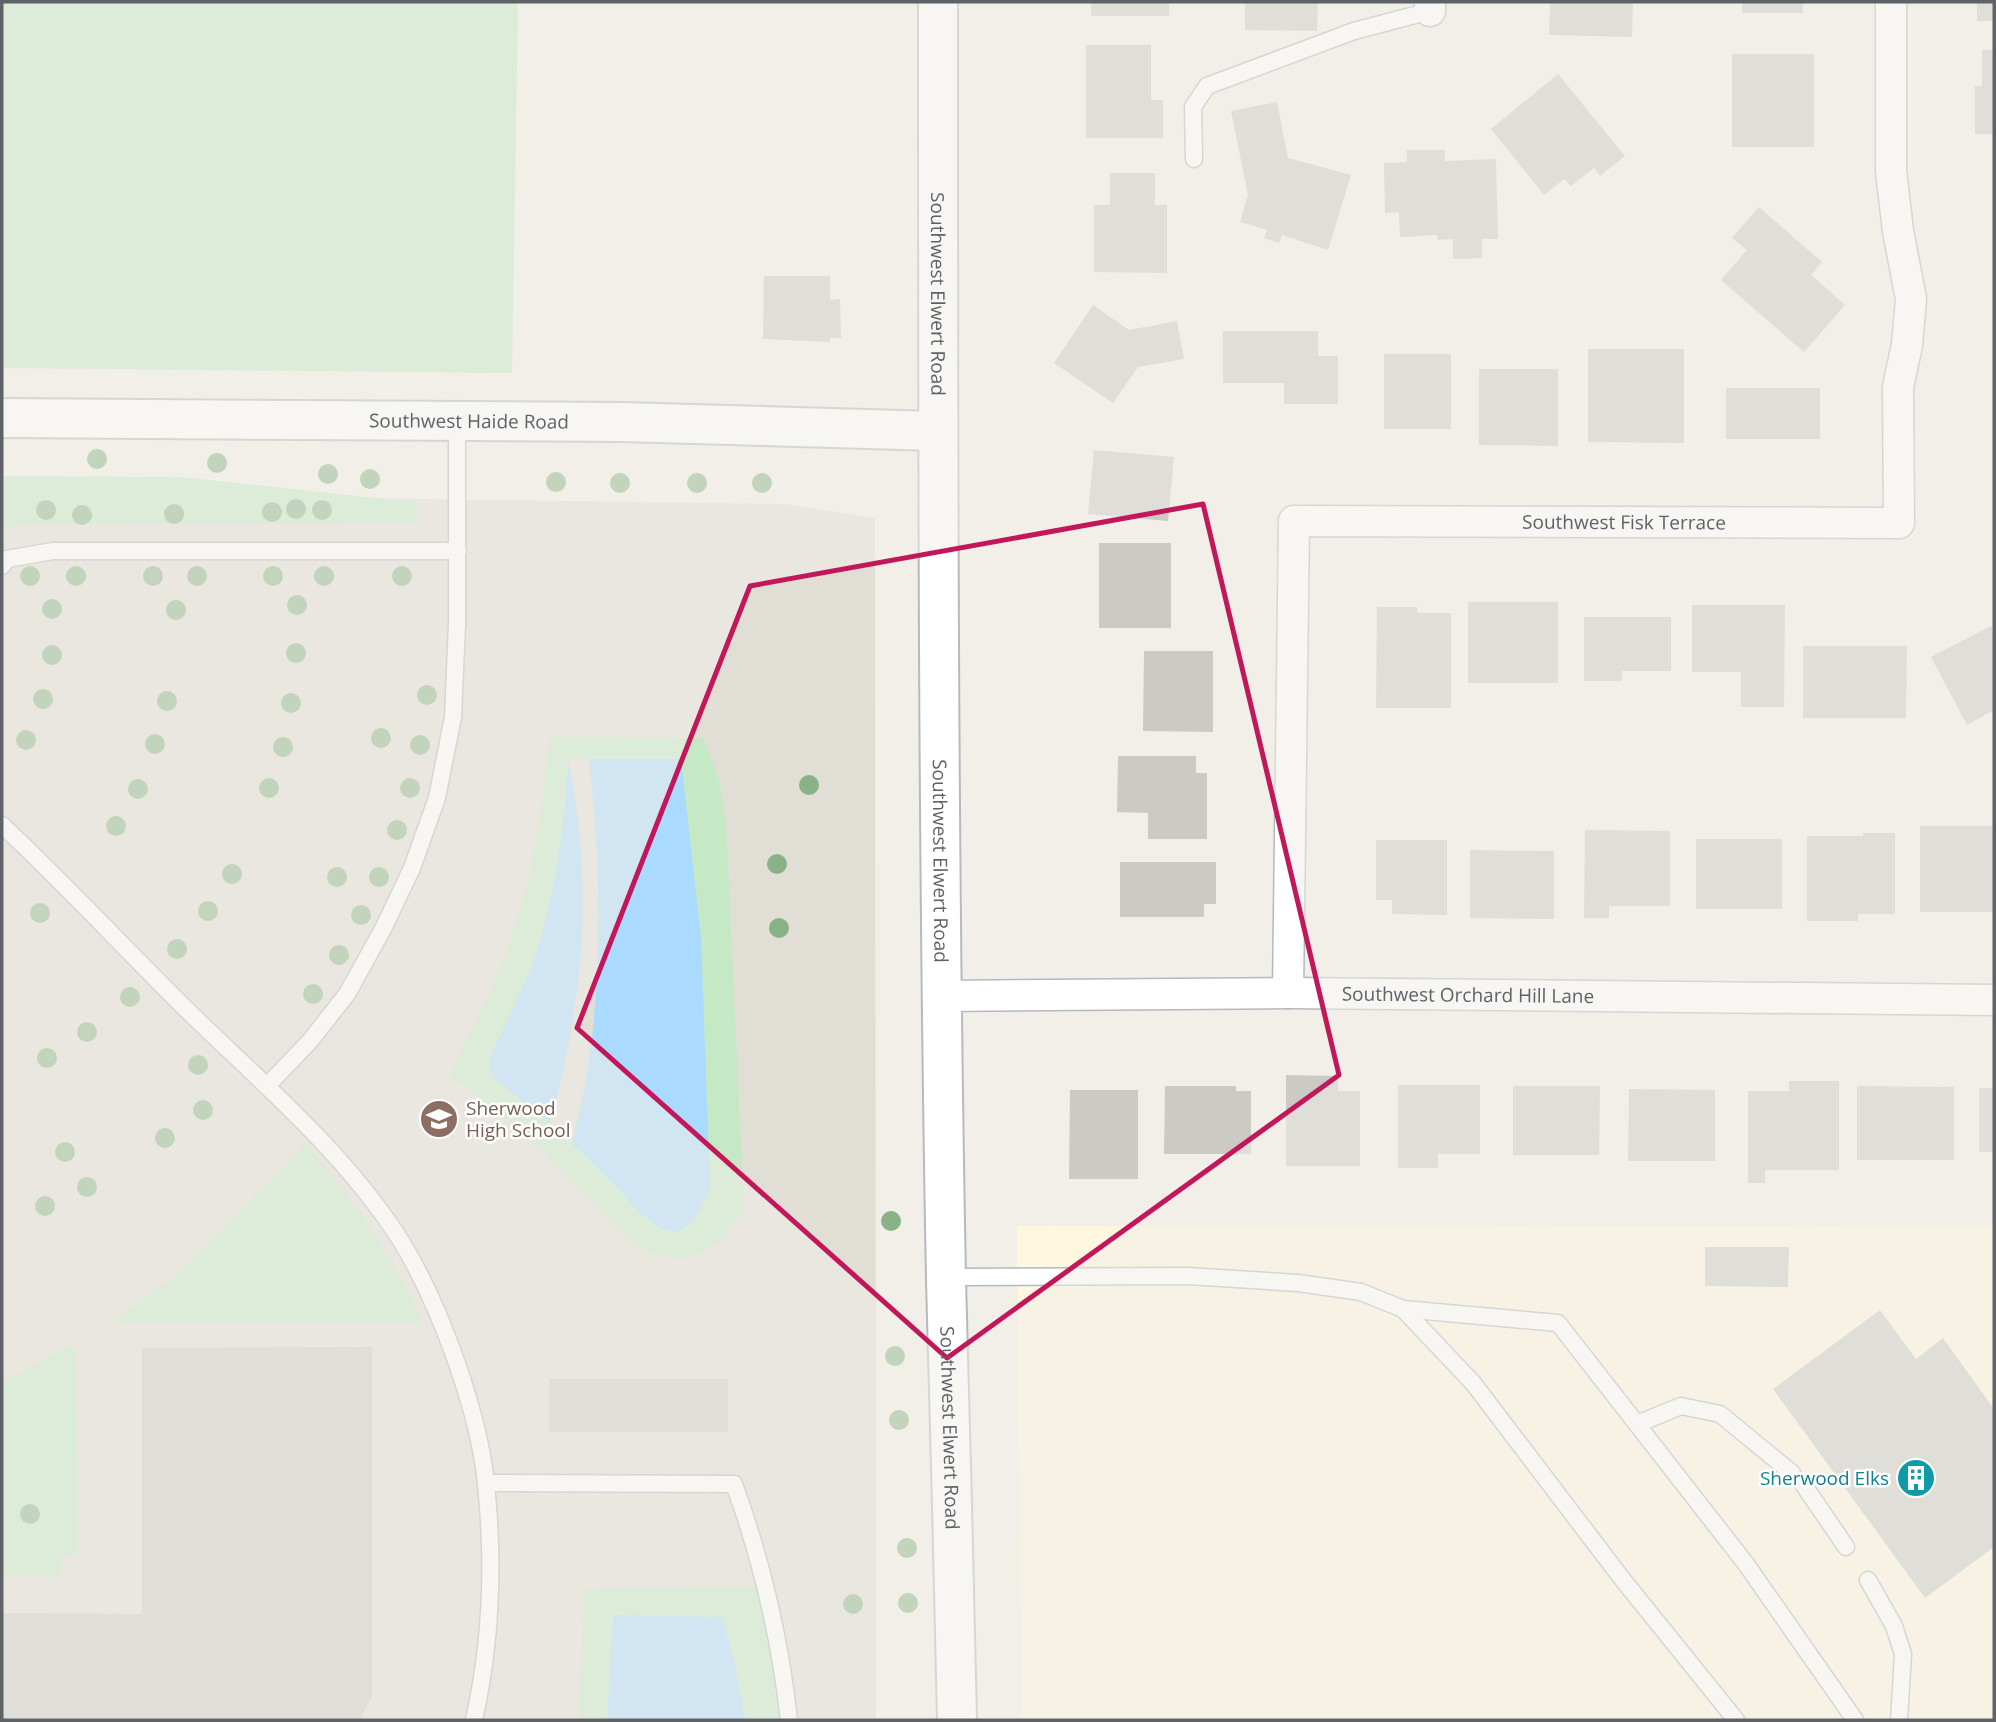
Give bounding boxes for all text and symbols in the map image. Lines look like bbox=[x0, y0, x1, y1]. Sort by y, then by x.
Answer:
street label: Southwest Elwert Road bbox=[925, 192, 951, 396]
street label: Southwest Haide Road bbox=[369, 407, 569, 435]
street label: Southwest Fisk Terrace bbox=[1522, 509, 1726, 535]
street label: Southwest Elwert Road bbox=[927, 759, 954, 963]
street label: Southwest Orchard Hill Lane bbox=[1342, 981, 1594, 1009]
place label: Sherwood High School bbox=[466, 1095, 571, 1143]
school or university icon: Sherwood High School bbox=[418, 1098, 460, 1140]
street label: Southwest Elwert Road bbox=[934, 1326, 966, 1530]
building icon: Sherwood Elks bbox=[1895, 1457, 1937, 1499]
place label: Sherwood Elks bbox=[1760, 1465, 1889, 1491]

